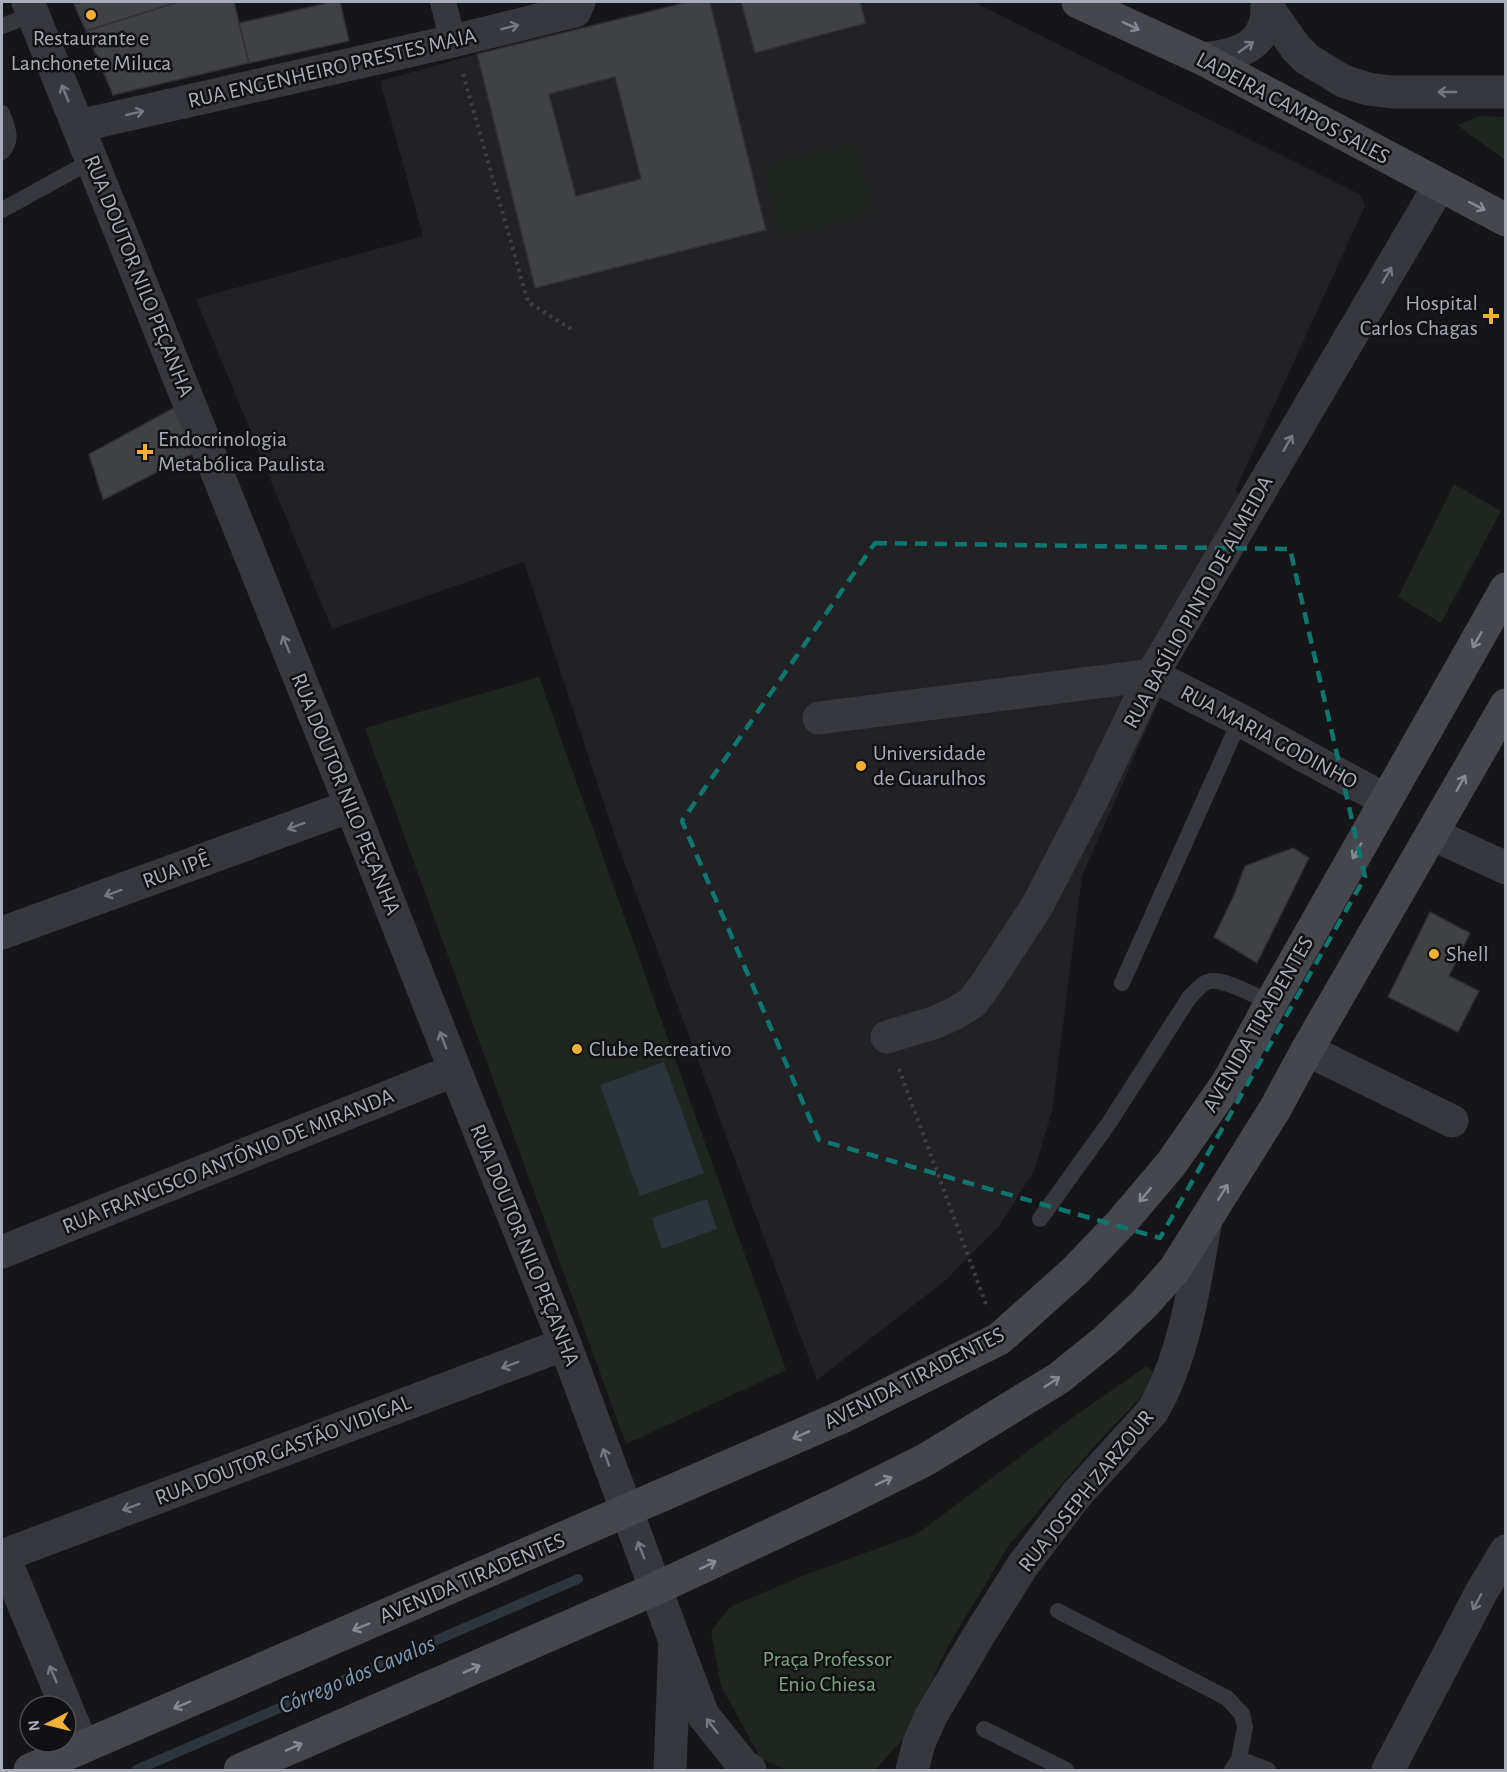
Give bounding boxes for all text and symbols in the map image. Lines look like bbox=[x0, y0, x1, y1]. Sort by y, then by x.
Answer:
marker: Restaurante e Lanchonete Miluca bbox=[84, 8, 98, 22]
one-way arrow bbox=[500, 21, 519, 33]
one-way arrow bbox=[1121, 21, 1139, 32]
street label: RUA ENGENHEIRO PRESTES MAIA bbox=[186, 24, 479, 112]
place label: Restaurante e Lanchonete Miluca bbox=[11, 27, 171, 74]
one-way arrow bbox=[1238, 41, 1254, 53]
street label: LADEIRA CAMPOS SALES bbox=[1193, 48, 1393, 168]
one-way arrow bbox=[59, 84, 70, 103]
one-way arrow bbox=[1438, 86, 1458, 98]
one-way arrow bbox=[126, 106, 145, 118]
street label: RUA DOUTOR NILO PEÇANHA bbox=[80, 152, 198, 400]
one-way arrow bbox=[1467, 200, 1485, 212]
one-way arrow bbox=[1381, 267, 1393, 284]
place label: Hospital Carlos Chagas bbox=[1360, 292, 1478, 339]
marker: Hospital Carlos Chagas bbox=[1482, 307, 1500, 325]
place label: Endocrinologia Metabólica Paulista bbox=[158, 428, 326, 475]
one-way arrow bbox=[1283, 435, 1294, 453]
marker: Endocrinologia Metabólica Paulista bbox=[136, 443, 154, 461]
street label: RUA BASÍLIO PINTO DE ALMEIDA bbox=[1118, 471, 1277, 732]
one-way arrow bbox=[1470, 631, 1482, 648]
one-way arrow bbox=[280, 636, 291, 654]
street label: RUA DOUTOR NILO PEÇANHA bbox=[287, 670, 405, 918]
street label: RUA MARIA GODINHO bbox=[1177, 681, 1361, 793]
place label: Universidade de Guarulhos bbox=[873, 742, 986, 789]
marker: Universidade de Guarulhos bbox=[854, 759, 868, 773]
one-way arrow bbox=[1455, 775, 1467, 792]
one-way arrow bbox=[287, 821, 306, 832]
one-way arrow bbox=[1351, 842, 1363, 859]
street label: RUA IPÊ bbox=[139, 847, 213, 892]
one-way arrow bbox=[104, 888, 123, 899]
street label: AVENIDA TIRADENTES bbox=[1199, 932, 1317, 1116]
place label: Shell bbox=[1446, 943, 1489, 965]
marker: Shell bbox=[1427, 947, 1441, 961]
one-way arrow bbox=[437, 1032, 448, 1050]
place label: Clube Recreativo bbox=[589, 1038, 732, 1060]
marker: Clube Recreativo bbox=[570, 1042, 584, 1056]
street label: RUA FRANCISCO ANTÔNIO DE MIRANDA bbox=[59, 1083, 397, 1238]
street label: RUA DOUTOR NILO PEÇANHA bbox=[466, 1121, 584, 1369]
one-way arrow bbox=[1217, 1184, 1229, 1201]
one-way arrow bbox=[1138, 1187, 1152, 1202]
street label: AVENIDA TIRADENTES bbox=[820, 1323, 1008, 1433]
one-way arrow bbox=[502, 1360, 520, 1371]
one-way arrow bbox=[1043, 1375, 1060, 1387]
street label: RUA DOUTOR GASTÃO VIDIGAL bbox=[152, 1390, 415, 1509]
street label: RUA JOSEPH ZARZOUR bbox=[1014, 1406, 1158, 1576]
one-way arrow bbox=[792, 1431, 810, 1442]
one-way arrow bbox=[599, 1448, 610, 1467]
one-way arrow bbox=[875, 1474, 893, 1486]
one-way arrow bbox=[122, 1502, 141, 1513]
street label: AVENIDA TIRADENTES bbox=[376, 1529, 568, 1627]
one-way arrow bbox=[634, 1541, 645, 1560]
one-way arrow bbox=[699, 1558, 717, 1570]
one-way arrow bbox=[1471, 1593, 1483, 1610]
one-way arrow bbox=[352, 1622, 370, 1633]
water label: Córrego dos Cavalos bbox=[276, 1631, 439, 1719]
park label: Praça Professor Enio Chiesa bbox=[762, 1648, 892, 1695]
one-way arrow bbox=[463, 1663, 481, 1674]
one-way arrow bbox=[46, 1665, 57, 1683]
north arrow bbox=[18, 1694, 78, 1754]
one-way arrow bbox=[173, 1699, 191, 1711]
one-way arrow bbox=[706, 1718, 719, 1734]
text: N bbox=[25, 1719, 43, 1732]
one-way arrow bbox=[284, 1741, 302, 1752]

